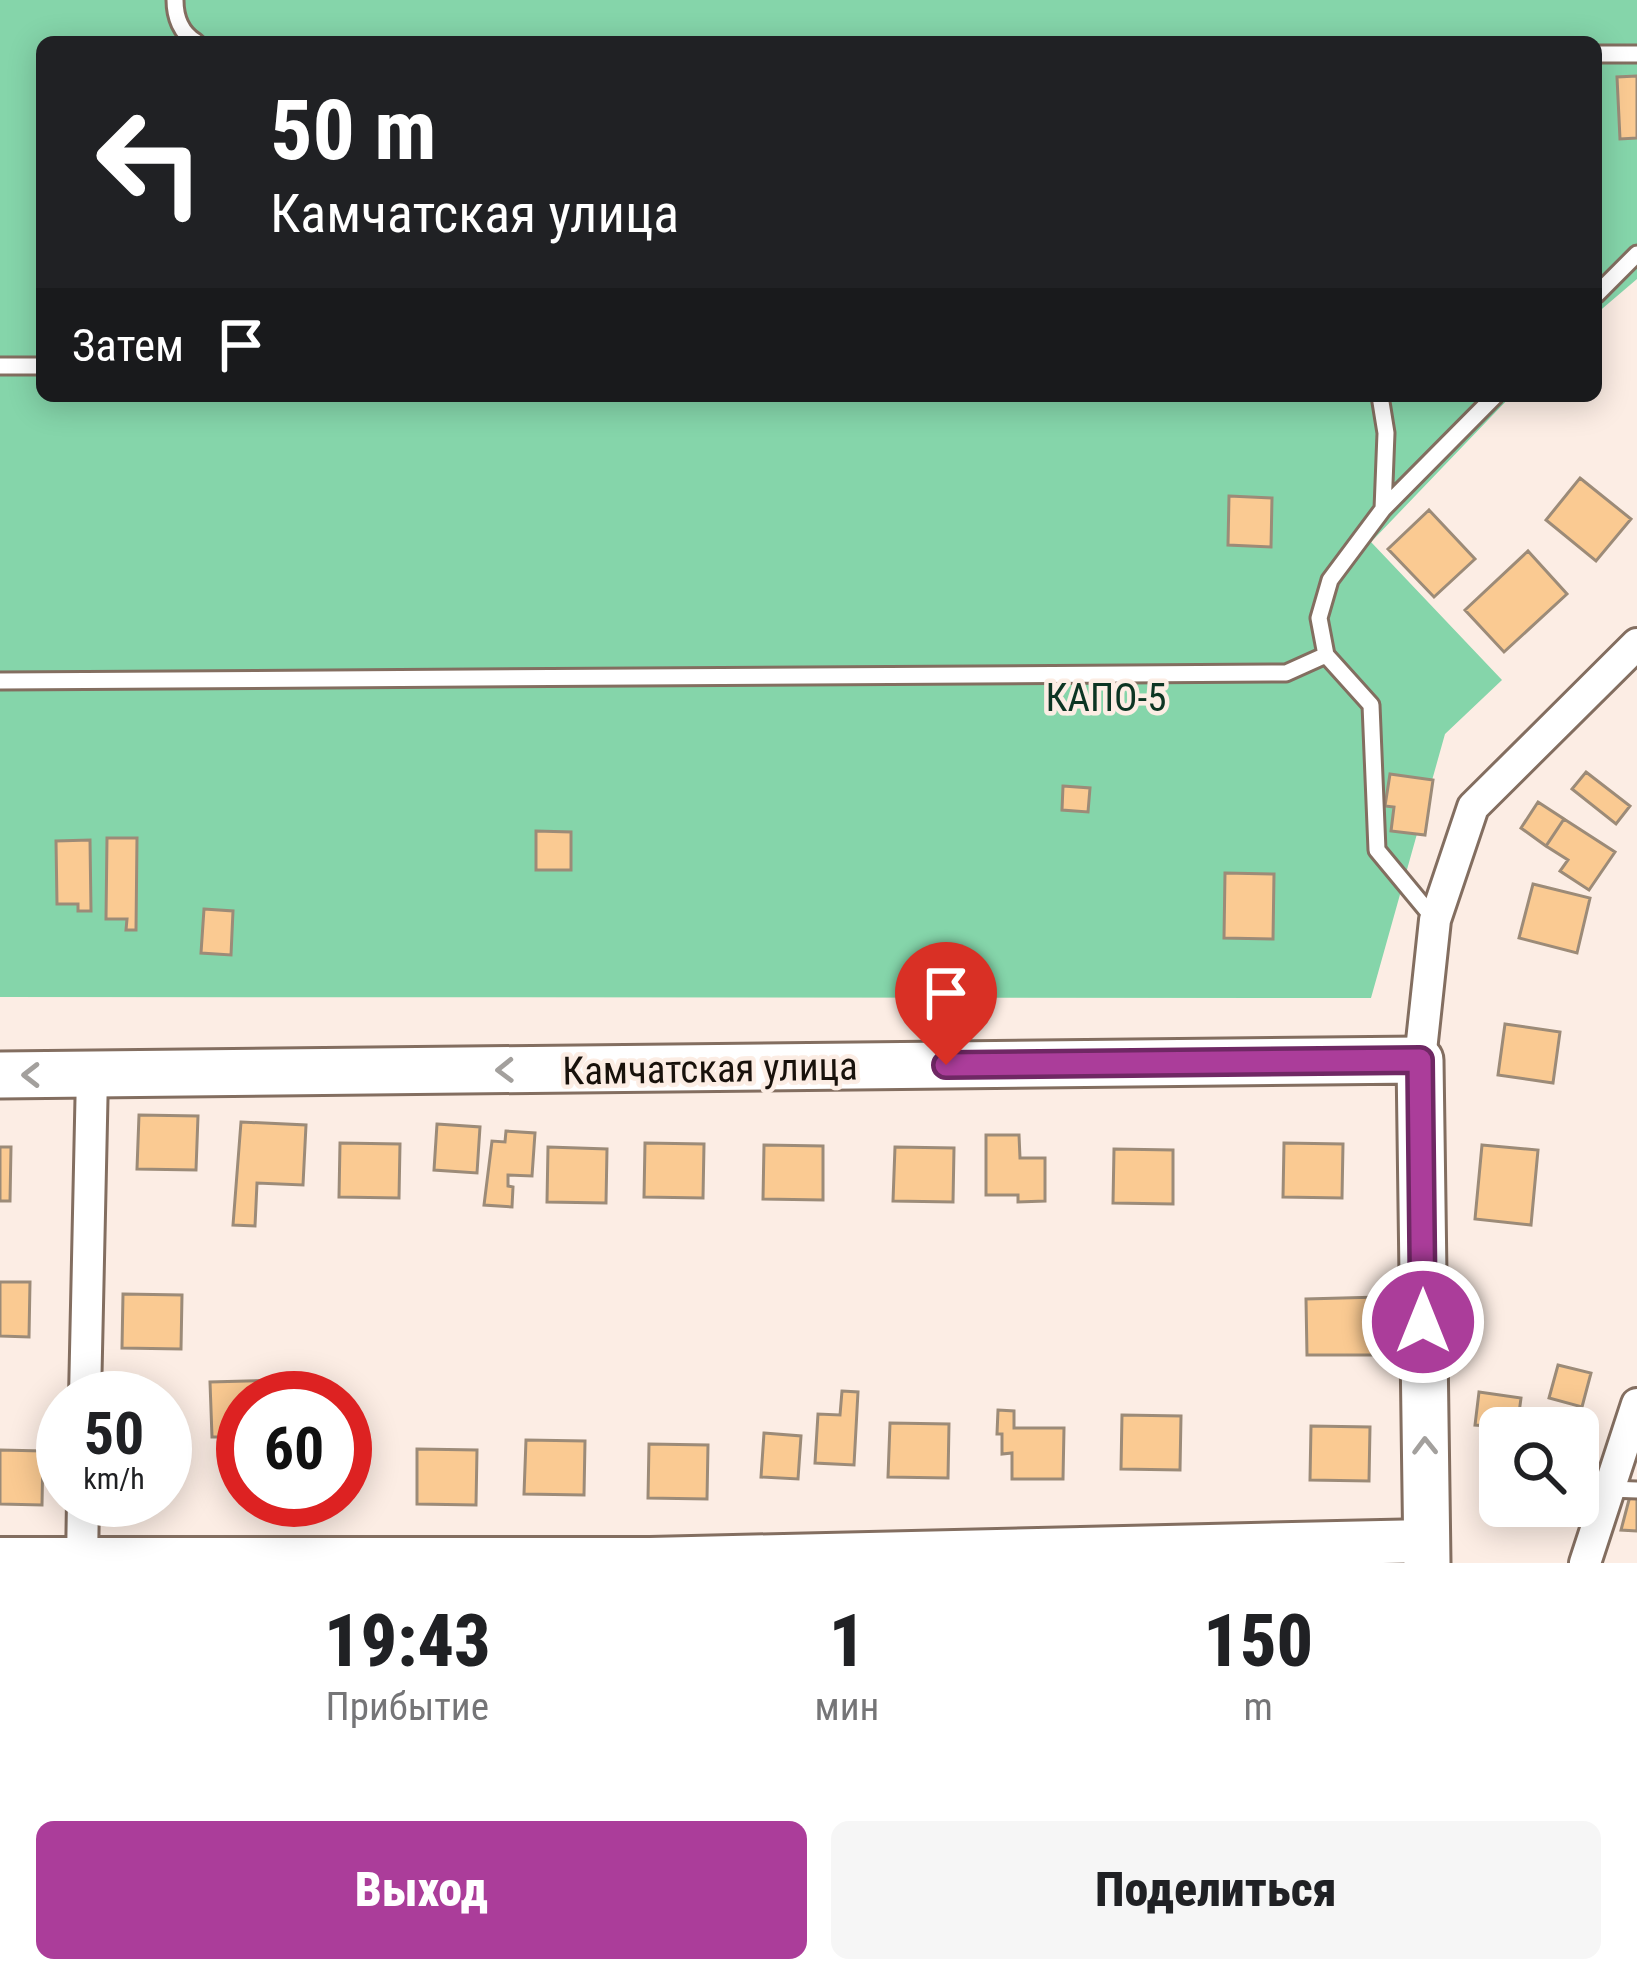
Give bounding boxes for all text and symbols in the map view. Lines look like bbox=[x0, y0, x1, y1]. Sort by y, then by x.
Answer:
text: 50 m bbox=[270, 81, 437, 180]
icon: left bbox=[72, 84, 228, 240]
text: Камчатская улица bbox=[270, 182, 679, 245]
icon: arrive bbox=[208, 312, 274, 378]
text: Затем bbox=[72, 319, 184, 372]
park label: КАПО-5 bbox=[1046, 675, 1166, 721]
pin bbox=[895, 942, 997, 1065]
icon: arrive bbox=[913, 960, 979, 1026]
street label: Камчатская улица bbox=[562, 1043, 858, 1095]
one-way arrow bbox=[495, 1057, 513, 1083]
one-way arrow bbox=[21, 1062, 39, 1088]
position arrow bbox=[1360, 1259, 1486, 1385]
speed limit sign: 60 bbox=[216, 1371, 372, 1527]
text: 50 bbox=[84, 1398, 144, 1469]
map controls bbox=[1479, 1407, 1599, 1527]
button: search bbox=[1479, 1407, 1599, 1527]
one-way arrow bbox=[1412, 1436, 1438, 1454]
text: km/h bbox=[83, 1461, 145, 1496]
text: 19:43 bbox=[324, 1599, 491, 1684]
text: 1 bbox=[829, 1599, 865, 1684]
text: 150 bbox=[1203, 1599, 1313, 1684]
text: Прибытие bbox=[326, 1684, 489, 1730]
text: мин bbox=[815, 1684, 879, 1730]
text: m bbox=[1244, 1684, 1273, 1730]
button: Выход bbox=[36, 1821, 807, 1959]
button: Поделиться bbox=[831, 1821, 1601, 1959]

